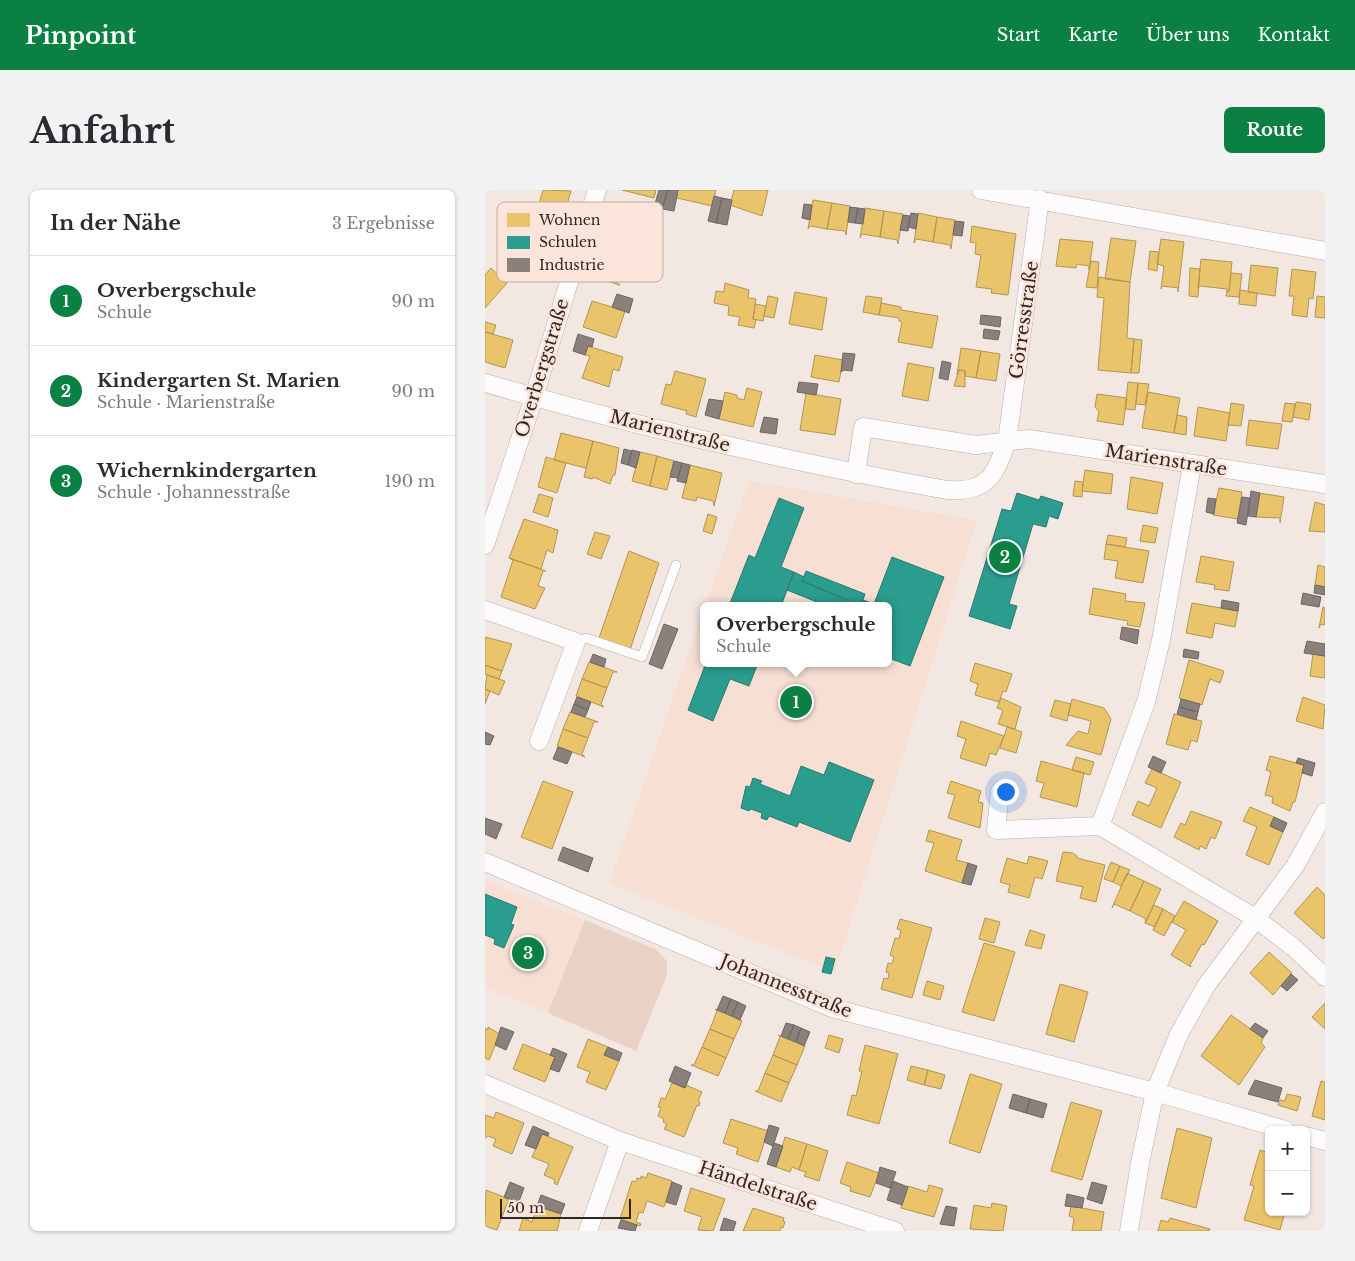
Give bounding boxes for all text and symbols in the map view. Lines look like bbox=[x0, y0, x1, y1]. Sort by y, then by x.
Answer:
text: Pinpoint bbox=[25, 21, 136, 50]
text: Start bbox=[997, 24, 1040, 46]
text: Karte bbox=[1068, 24, 1118, 46]
text: Über uns bbox=[1146, 24, 1230, 46]
text: Kontakt bbox=[1258, 24, 1330, 46]
button: Route bbox=[1224, 107, 1325, 153]
text: Anfahrt bbox=[30, 109, 175, 152]
legend bbox=[497, 202, 663, 282]
text: In der Nähe bbox=[50, 210, 181, 236]
text: Wohnen bbox=[538, 211, 601, 229]
text: 3 Ergebnisse bbox=[332, 213, 435, 233]
text: Schulen bbox=[539, 233, 597, 251]
text: Industrie bbox=[539, 256, 604, 274]
street label: Görresstraße bbox=[1005, 260, 1043, 380]
text: Overbergschule bbox=[97, 279, 256, 302]
text: 1 bbox=[63, 291, 69, 311]
text: 90 m bbox=[392, 291, 435, 311]
street label: Overbergstraße bbox=[510, 296, 574, 440]
text: Schule bbox=[97, 302, 152, 322]
text: Kindergarten St. Marien bbox=[97, 369, 340, 392]
text: 2 bbox=[61, 381, 71, 401]
text: 90 m bbox=[392, 381, 435, 401]
text: Schule · Marienstraße bbox=[97, 392, 275, 412]
street label: Marienstraße bbox=[608, 405, 732, 457]
street label: Marienstraße bbox=[1103, 440, 1229, 480]
text: Wichernkindergarten bbox=[97, 459, 317, 482]
text: 3 bbox=[61, 471, 71, 491]
text: 190 m bbox=[384, 471, 435, 491]
text: Schule · Johannesstraße bbox=[97, 482, 290, 502]
pin: 2 bbox=[989, 538, 1021, 576]
popup bbox=[700, 602, 892, 667]
text: Overbergschule bbox=[716, 613, 876, 636]
text: Schule bbox=[716, 636, 771, 656]
pin: 1 bbox=[780, 683, 812, 721]
your location bbox=[993, 779, 1019, 805]
pin: 3 bbox=[512, 934, 544, 972]
street label: Johannesstraße bbox=[715, 949, 855, 1022]
map controls bbox=[1265, 1126, 1310, 1216]
button: + bbox=[1265, 1126, 1310, 1171]
street label: Händelstraße bbox=[696, 1156, 820, 1216]
button: − bbox=[1265, 1171, 1310, 1216]
scale bar bbox=[500, 1196, 631, 1219]
text: 50 m bbox=[507, 1199, 544, 1217]

